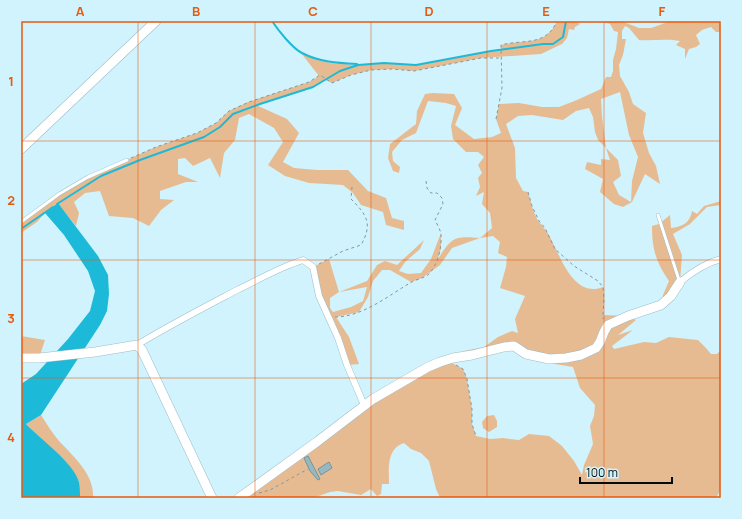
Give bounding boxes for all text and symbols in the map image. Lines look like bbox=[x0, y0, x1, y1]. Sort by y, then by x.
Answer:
text: A bbox=[76, 2, 85, 20]
text: B bbox=[192, 2, 200, 20]
text: C bbox=[308, 2, 318, 20]
text: D bbox=[424, 2, 434, 20]
text: E bbox=[542, 2, 550, 20]
text: F bbox=[659, 2, 666, 20]
text: 1 bbox=[8, 72, 14, 90]
text: 2 bbox=[7, 191, 15, 209]
text: 3 bbox=[7, 309, 15, 327]
text: 4 bbox=[7, 428, 15, 446]
scale bar bbox=[580, 459, 672, 485]
text: 100 m bbox=[586, 464, 618, 481]

